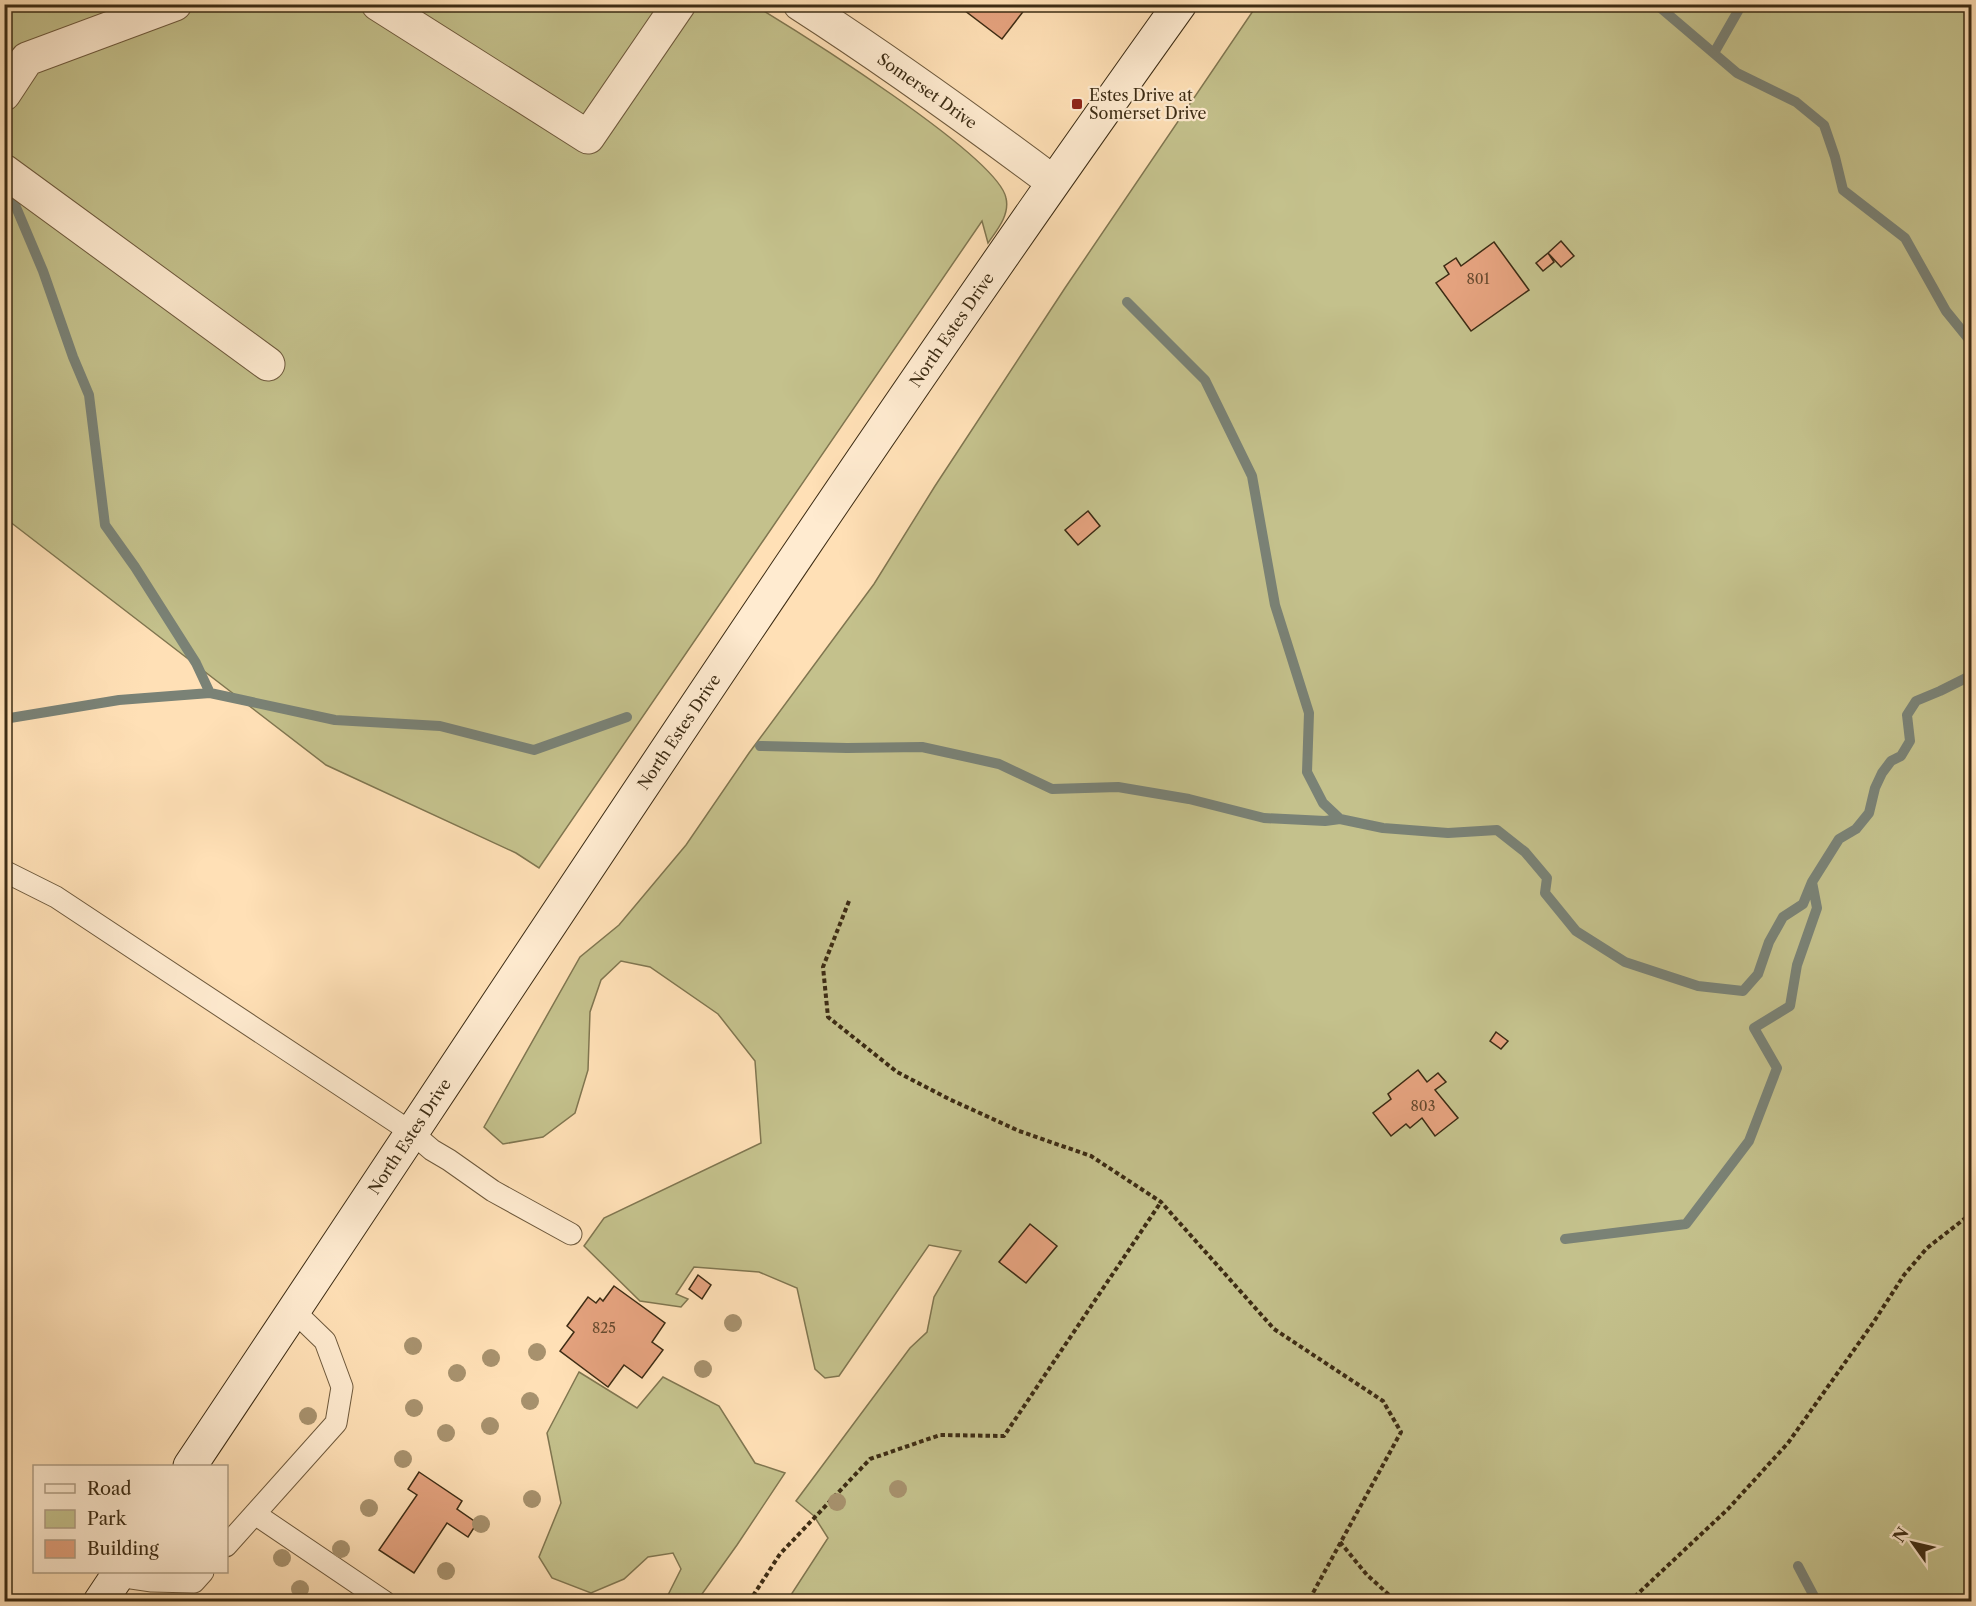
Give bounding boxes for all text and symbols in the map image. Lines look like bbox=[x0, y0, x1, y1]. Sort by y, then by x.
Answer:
street label: Somerset Drive bbox=[874, 49, 981, 133]
place label: Estes Drive at Somerset Drive bbox=[1089, 85, 1206, 123]
marker: Estes Drive at Somerset Drive bbox=[1070, 97, 1084, 111]
street label: North Estes Drive bbox=[905, 268, 998, 391]
house number: 801 bbox=[1466, 270, 1490, 288]
street label: North Estes Drive bbox=[633, 670, 725, 793]
street label: North Estes Drive bbox=[364, 1075, 455, 1198]
house number: 803 bbox=[1411, 1097, 1435, 1115]
house number: 825 bbox=[592, 1319, 616, 1337]
legend bbox=[33, 1465, 228, 1573]
text: Road bbox=[87, 1478, 132, 1500]
text: Park bbox=[87, 1508, 128, 1530]
north arrow bbox=[1883, 1513, 1943, 1573]
text: N bbox=[1888, 1523, 1913, 1546]
text: Building bbox=[87, 1538, 159, 1560]

